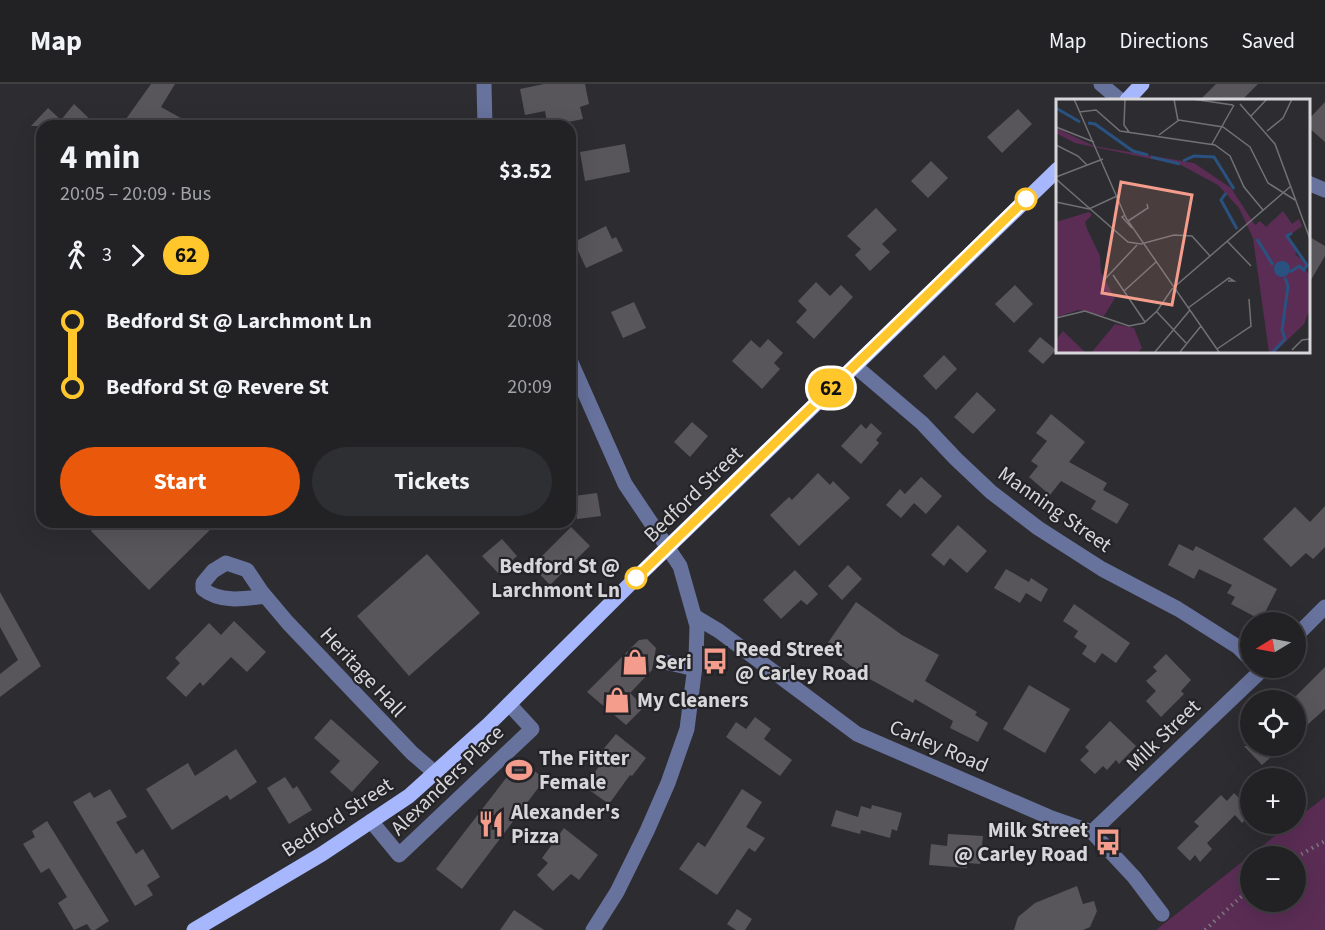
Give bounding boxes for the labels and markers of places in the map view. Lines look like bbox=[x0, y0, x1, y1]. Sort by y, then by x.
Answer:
unlabelled marker bbox=[1015, 188, 1037, 210]
place label: Bedford St @ Larchmont Ln bbox=[491, 551, 620, 605]
marker: Bedford St @ Larchmont Ln bbox=[625, 567, 647, 589]
place label: Reed Street @ Carley Road bbox=[735, 634, 869, 688]
bus stop icon: Reed Street @ Carley Road bbox=[700, 646, 730, 676]
shop icon: Seri bbox=[620, 647, 650, 677]
place label: Seri bbox=[655, 647, 692, 677]
shop icon: My Cleaners bbox=[602, 685, 632, 715]
place label: My Cleaners bbox=[637, 685, 748, 715]
place label: The Fitter Female bbox=[539, 743, 630, 797]
sports icon: The Fitter Female bbox=[504, 755, 534, 785]
place label: Alexander's Pizza bbox=[510, 797, 620, 851]
restaurant icon: Alexander's Pizza bbox=[476, 809, 506, 839]
place label: Milk Street @ Carley Road bbox=[954, 815, 1088, 869]
bus stop icon: Milk Street @ Carley Road bbox=[1093, 827, 1123, 857]

